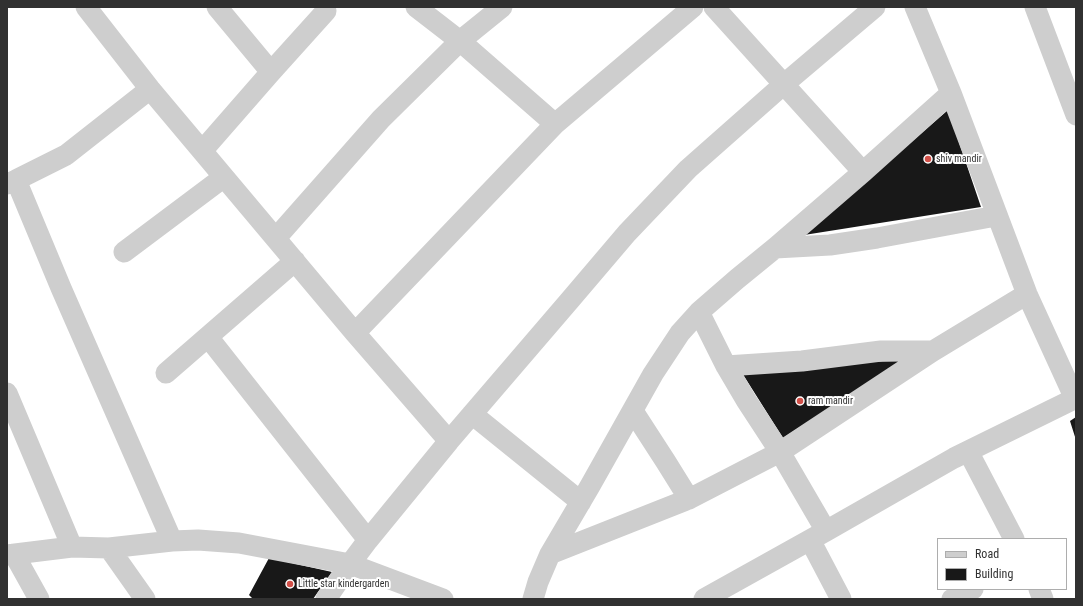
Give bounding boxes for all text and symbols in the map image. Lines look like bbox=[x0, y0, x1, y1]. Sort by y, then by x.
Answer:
place label: shiv mandir bbox=[936, 153, 982, 165]
marker: shiv mandir bbox=[923, 154, 933, 164]
place label: ram mandir bbox=[808, 395, 853, 407]
marker: ram mandir bbox=[795, 396, 805, 406]
legend bbox=[937, 538, 1067, 590]
text: Road bbox=[975, 547, 999, 561]
text: Building bbox=[975, 567, 1013, 581]
place label: Little star kindergarden bbox=[298, 578, 389, 590]
marker: Little star kindergarden bbox=[285, 579, 295, 589]

